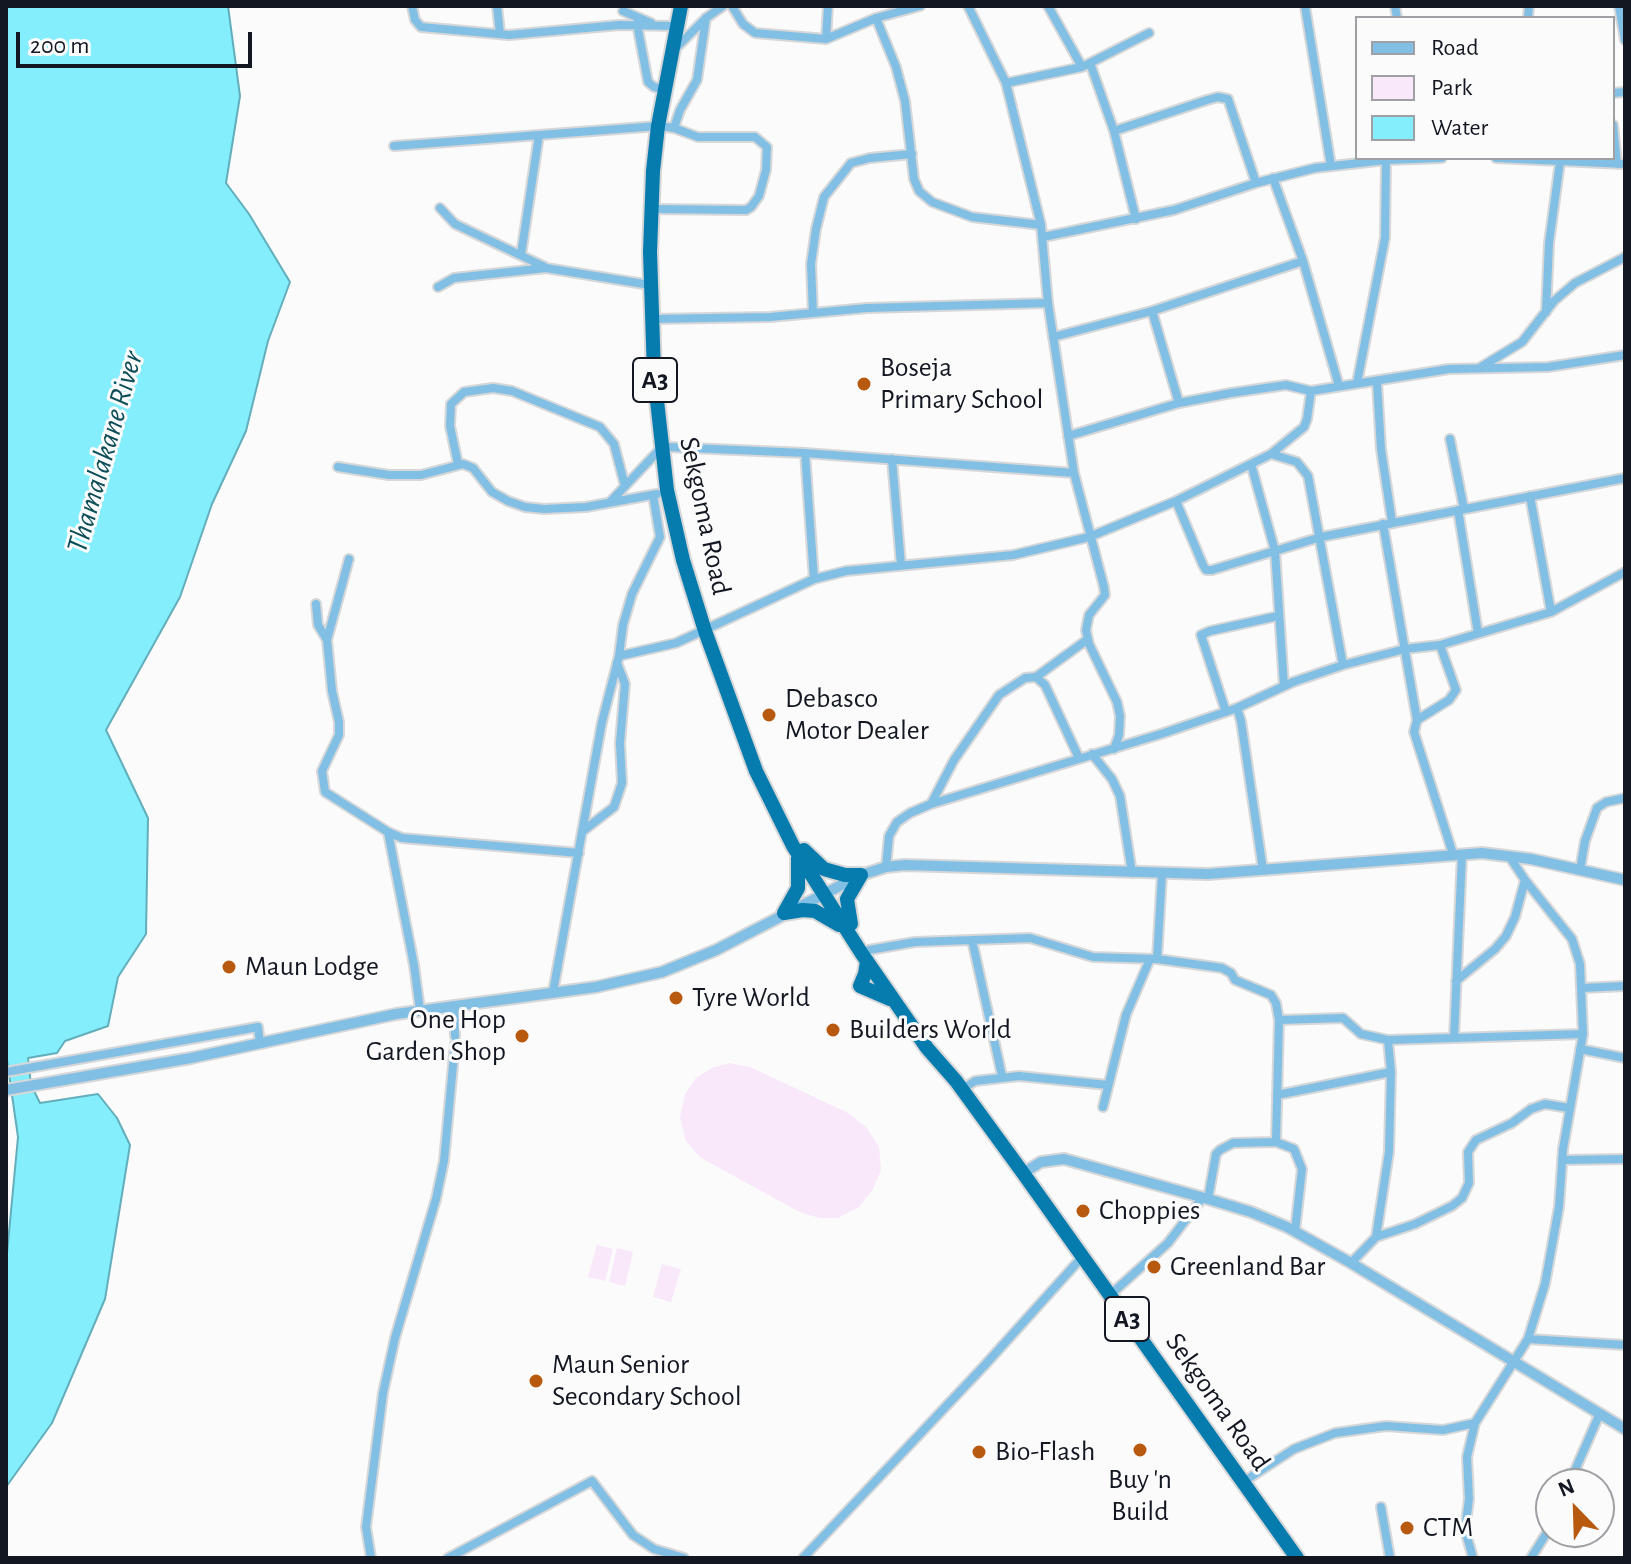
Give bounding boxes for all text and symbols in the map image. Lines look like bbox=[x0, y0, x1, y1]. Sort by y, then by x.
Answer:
scale bar bbox=[20, 16, 256, 66]
legend bbox=[1355, 16, 1615, 160]
text: 200 m bbox=[30, 34, 89, 58]
text: Road bbox=[1431, 36, 1479, 60]
text: Park bbox=[1431, 76, 1472, 100]
text: Water bbox=[1431, 116, 1488, 140]
water label: Thamalakane River bbox=[59, 347, 151, 557]
place label: Boseja Primary School bbox=[880, 351, 1043, 417]
road number: A3 bbox=[633, 358, 677, 402]
marker: Boseja Primary School bbox=[855, 375, 873, 393]
street label: Sekgoma Road bbox=[672, 434, 738, 598]
place label: Debasco Motor Dealer bbox=[785, 682, 929, 748]
marker: Debasco Motor Dealer bbox=[760, 706, 778, 724]
place label: Maun Lodge bbox=[245, 950, 379, 984]
marker: Maun Lodge bbox=[220, 958, 238, 976]
place label: Tyre World bbox=[692, 981, 810, 1015]
marker: Tyre World bbox=[667, 989, 685, 1007]
place label: One Hop Garden Shop bbox=[366, 1003, 506, 1069]
place label: Builders World bbox=[849, 1013, 1011, 1047]
marker: Builders World bbox=[824, 1021, 842, 1039]
marker: One Hop Garden Shop bbox=[513, 1027, 531, 1045]
place label: Choppies bbox=[1099, 1194, 1200, 1228]
marker: Choppies bbox=[1074, 1202, 1092, 1220]
place label: Greenland Bar bbox=[1170, 1250, 1325, 1284]
marker: Greenland Bar bbox=[1145, 1258, 1163, 1276]
road number: A3 bbox=[1105, 1297, 1149, 1341]
street label: Sekgoma Road bbox=[1158, 1327, 1278, 1477]
place label: Maun Senior Secondary School bbox=[552, 1348, 742, 1414]
marker: Maun Senior Secondary School bbox=[527, 1372, 545, 1390]
place label: Bio-Flash bbox=[995, 1435, 1095, 1469]
marker: Buy 'n Build bbox=[1131, 1441, 1149, 1459]
marker: Bio-Flash bbox=[970, 1443, 988, 1461]
place label: Buy 'n Build bbox=[1108, 1463, 1172, 1529]
north arrow bbox=[1535, 1468, 1615, 1548]
text: N bbox=[1555, 1475, 1578, 1501]
place label: CTM bbox=[1423, 1511, 1473, 1545]
marker: CTM bbox=[1398, 1519, 1416, 1537]

